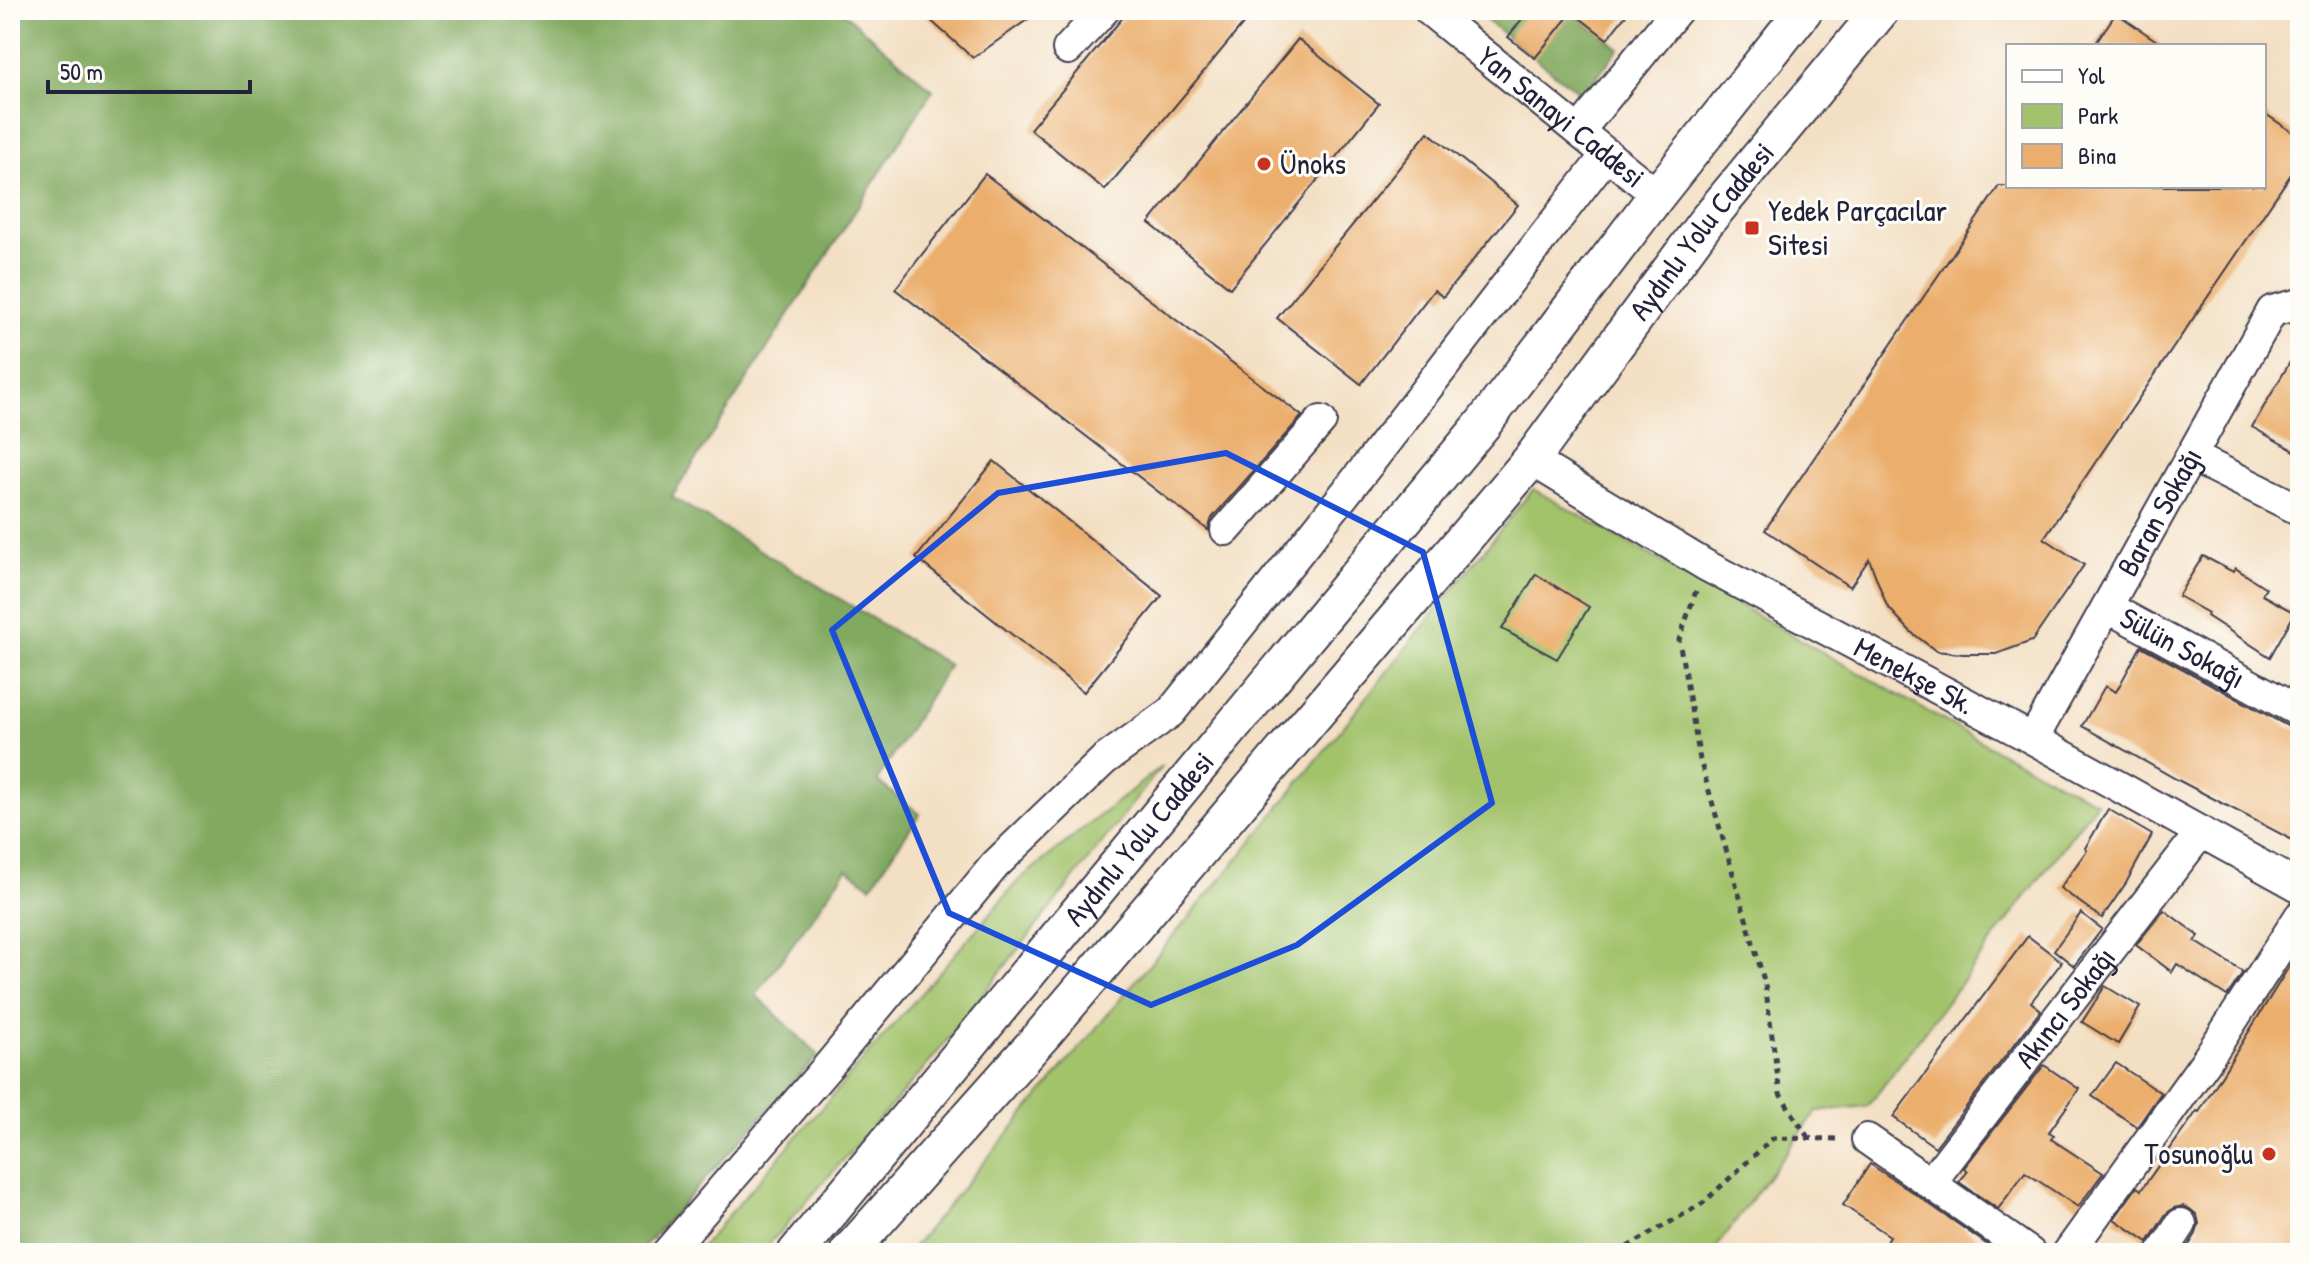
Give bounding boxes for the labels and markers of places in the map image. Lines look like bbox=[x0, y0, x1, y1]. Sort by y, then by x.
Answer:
place label: Ünoks bbox=[1280, 143, 1346, 183]
marker: Ünoks bbox=[1255, 155, 1273, 173]
place label: Yedek Parçacılar Sitesi bbox=[1768, 190, 1947, 264]
marker: Yedek Parçacılar Sitesi bbox=[1743, 219, 1761, 237]
place label: Tosunoğlu bbox=[2144, 1133, 2253, 1173]
marker: Tosunoğlu bbox=[2260, 1145, 2278, 1163]

